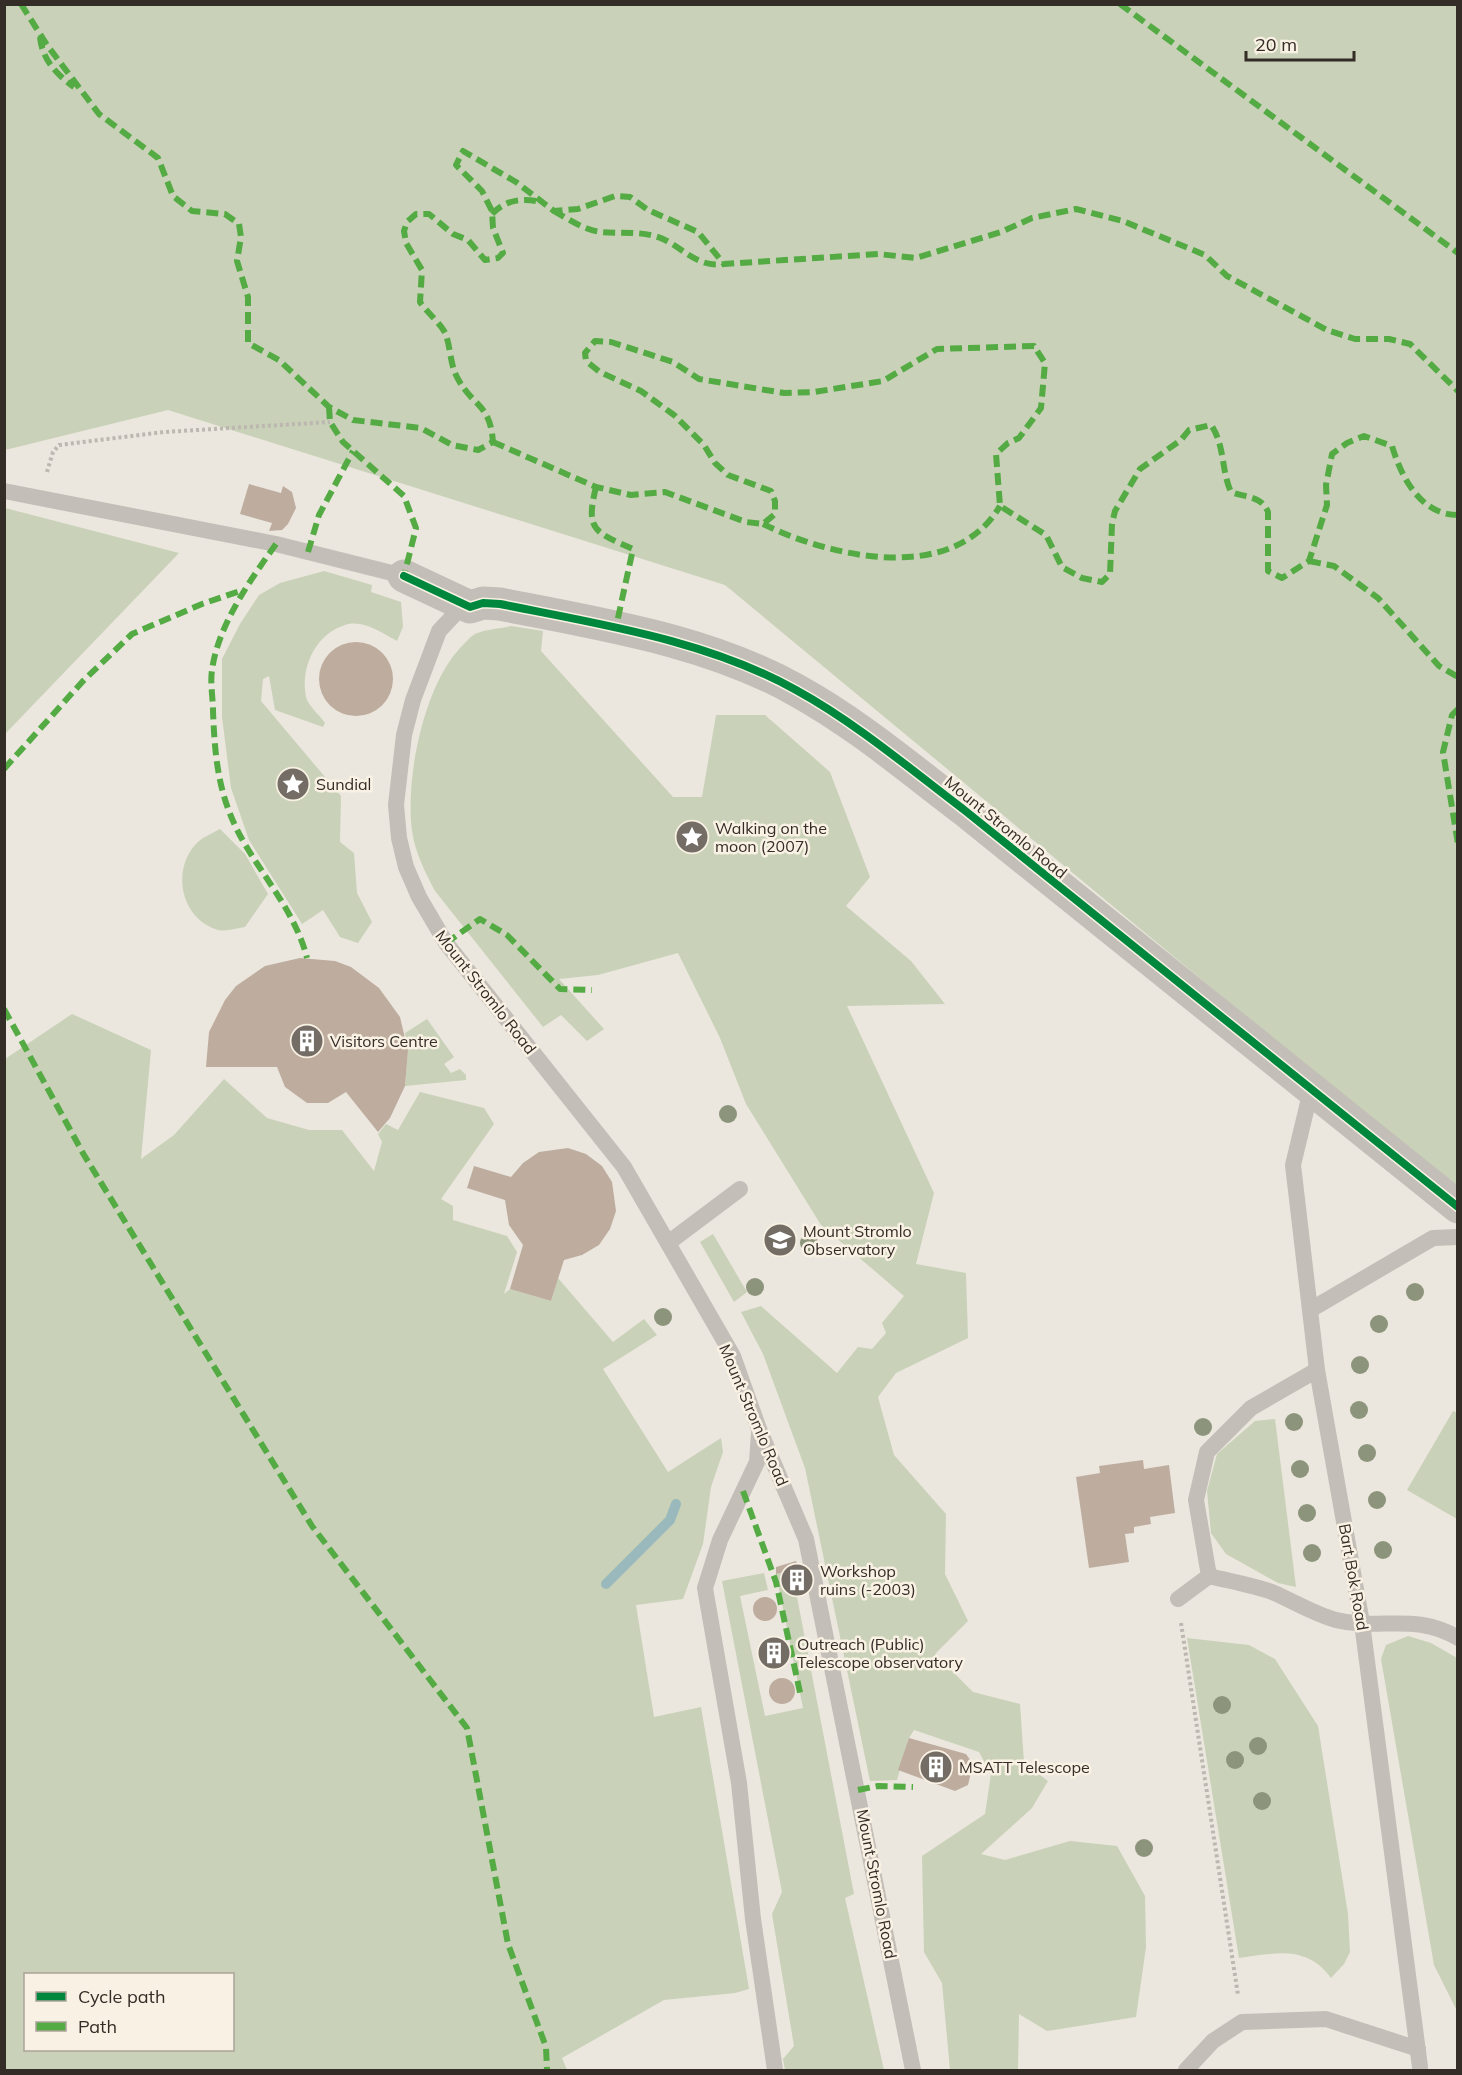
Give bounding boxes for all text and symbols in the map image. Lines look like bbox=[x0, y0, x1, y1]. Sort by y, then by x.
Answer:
scale bar bbox=[1246, 24, 1354, 62]
text: 20 m bbox=[1255, 33, 1297, 56]
place icon: Sundial bbox=[275, 766, 311, 802]
street label: Mount Stromlo Road bbox=[941, 771, 1071, 883]
place label: Sundial bbox=[316, 774, 371, 794]
place label: Walking on the moon (2007) bbox=[715, 818, 827, 856]
place icon: Walking on the moon (2007) bbox=[674, 819, 710, 855]
street label: Mount Stromlo Road bbox=[431, 926, 541, 1058]
building icon: Visitors Centre bbox=[289, 1023, 325, 1059]
place label: Visitors Centre bbox=[330, 1031, 438, 1051]
place label: Mount Stromlo Observatory bbox=[803, 1221, 912, 1259]
school or university icon: Mount Stromlo Observatory bbox=[762, 1222, 798, 1258]
street label: Mount Stromlo Road bbox=[715, 1341, 793, 1489]
street label: Bart Bok Road bbox=[1335, 1522, 1373, 1632]
place label: Workshop ruins (-2003) bbox=[820, 1561, 916, 1599]
building icon: Workshop ruins (-2003) bbox=[779, 1562, 815, 1598]
place label: Outreach (Public) Telescope observatory bbox=[797, 1634, 964, 1672]
building icon: Outreach (Public) Telescope observatory bbox=[756, 1635, 792, 1671]
building icon: MSATT Telescope bbox=[918, 1749, 954, 1785]
place label: MSATT Telescope bbox=[959, 1757, 1090, 1777]
street label: Mount Stromlo Road bbox=[853, 1807, 901, 1961]
legend bbox=[24, 1973, 234, 2051]
text: Cycle path bbox=[78, 1985, 165, 2008]
text: Path bbox=[78, 2015, 117, 2038]

